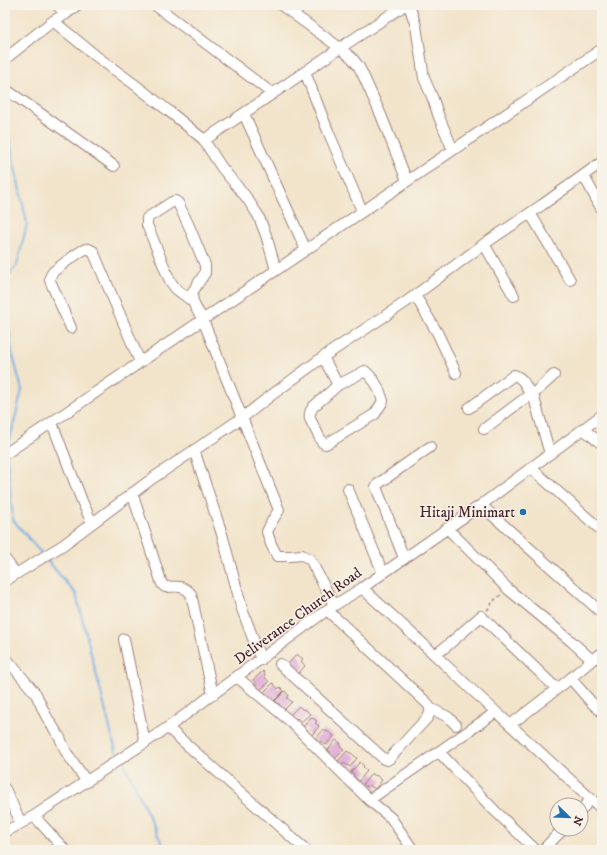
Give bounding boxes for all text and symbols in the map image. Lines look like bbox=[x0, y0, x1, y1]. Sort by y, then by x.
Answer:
place label: Hitaji Minimart bbox=[419, 503, 515, 522]
marker: Hitaji Minimart bbox=[518, 507, 528, 517]
street label: Deliverance Church Road bbox=[230, 563, 366, 669]
north arrow bbox=[549, 797, 589, 837]
text: N bbox=[569, 814, 585, 827]

